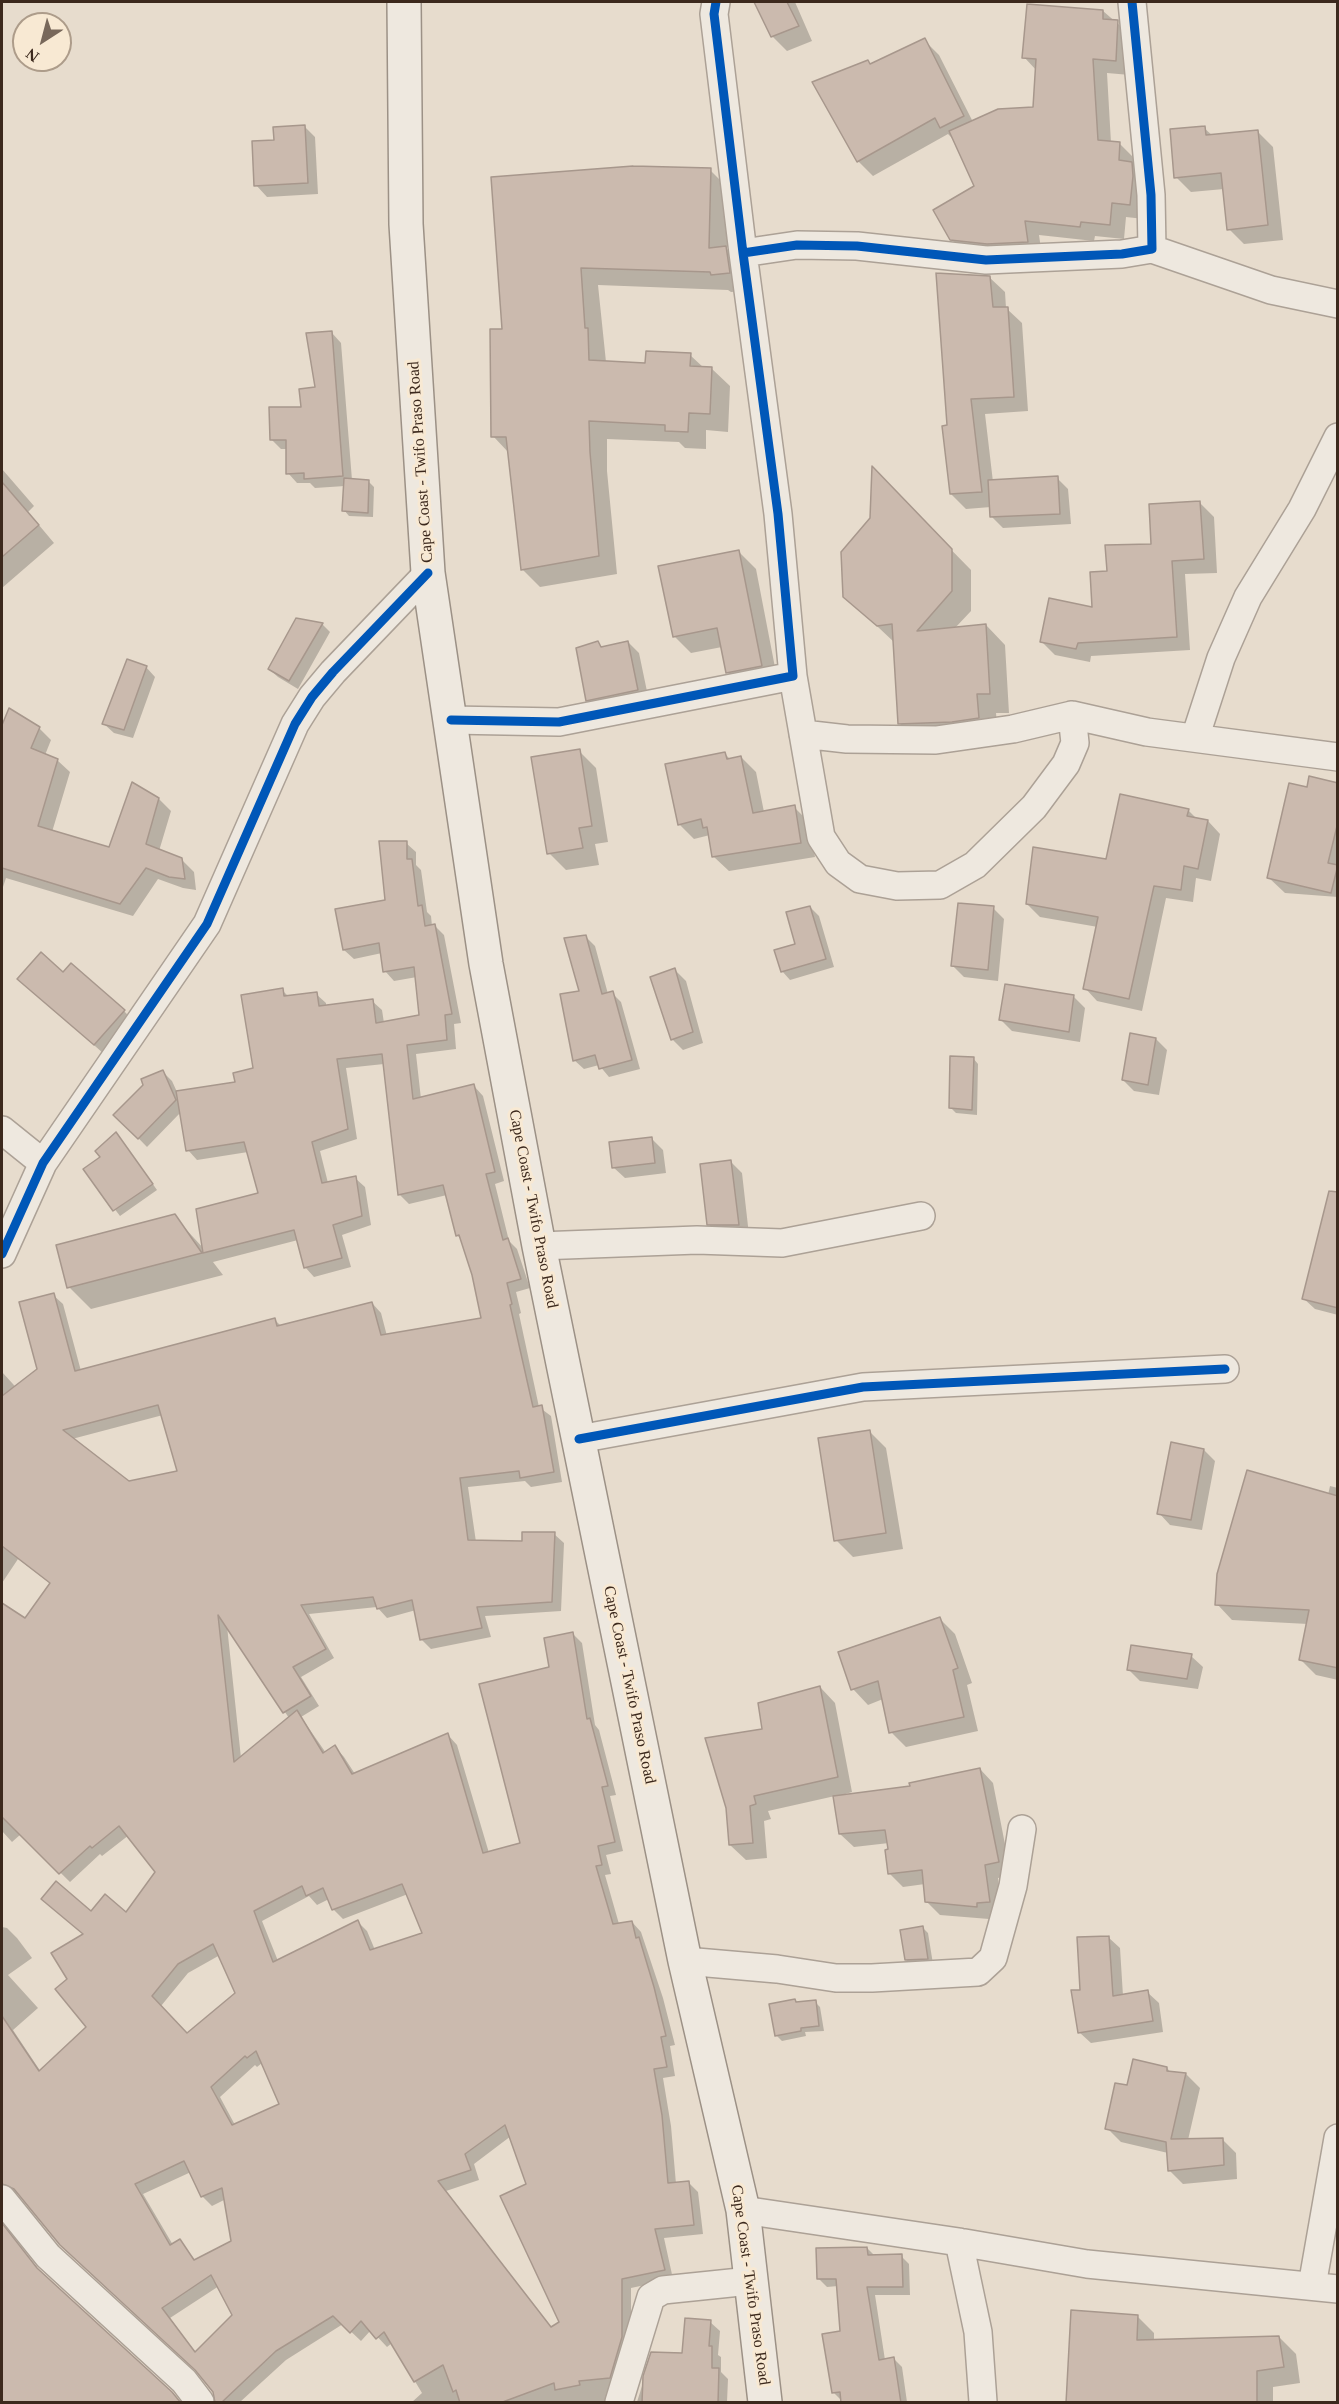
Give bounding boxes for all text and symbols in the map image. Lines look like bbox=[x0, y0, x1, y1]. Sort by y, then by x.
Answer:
north arrow bbox=[12, 12, 72, 72]
text: N bbox=[23, 45, 42, 66]
street label: Cape Coast - Twifo Praso Road bbox=[404, 361, 438, 563]
street label: Cape Coast - Twifo Praso Road bbox=[504, 1108, 562, 1310]
street label: Cape Coast - Twifo Praso Road bbox=[599, 1584, 659, 1786]
street label: Cape Coast - Twifo Praso Road bbox=[726, 2184, 774, 2386]

